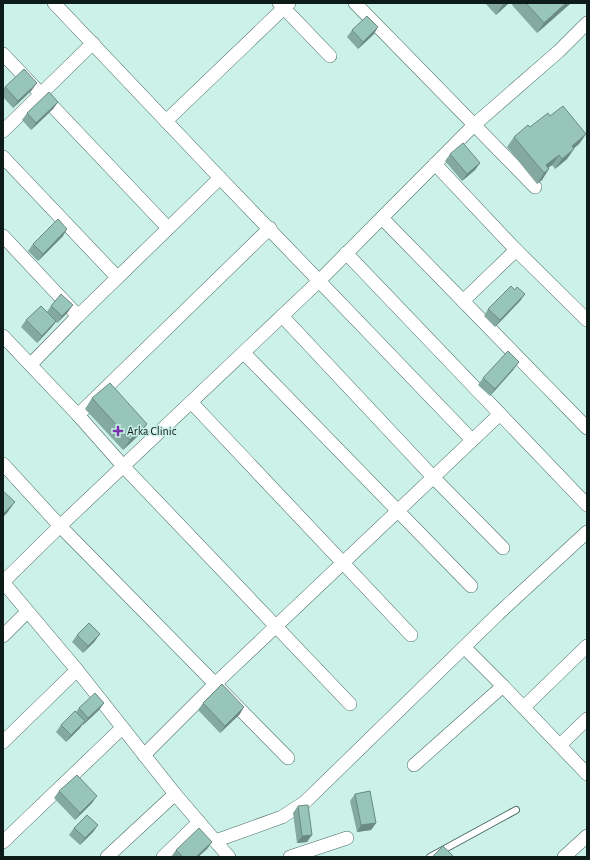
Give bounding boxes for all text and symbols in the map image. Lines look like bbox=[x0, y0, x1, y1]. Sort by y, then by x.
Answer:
marker: Arka Clinic bbox=[112, 425, 124, 437]
place label: Arka Clinic bbox=[127, 425, 177, 437]

